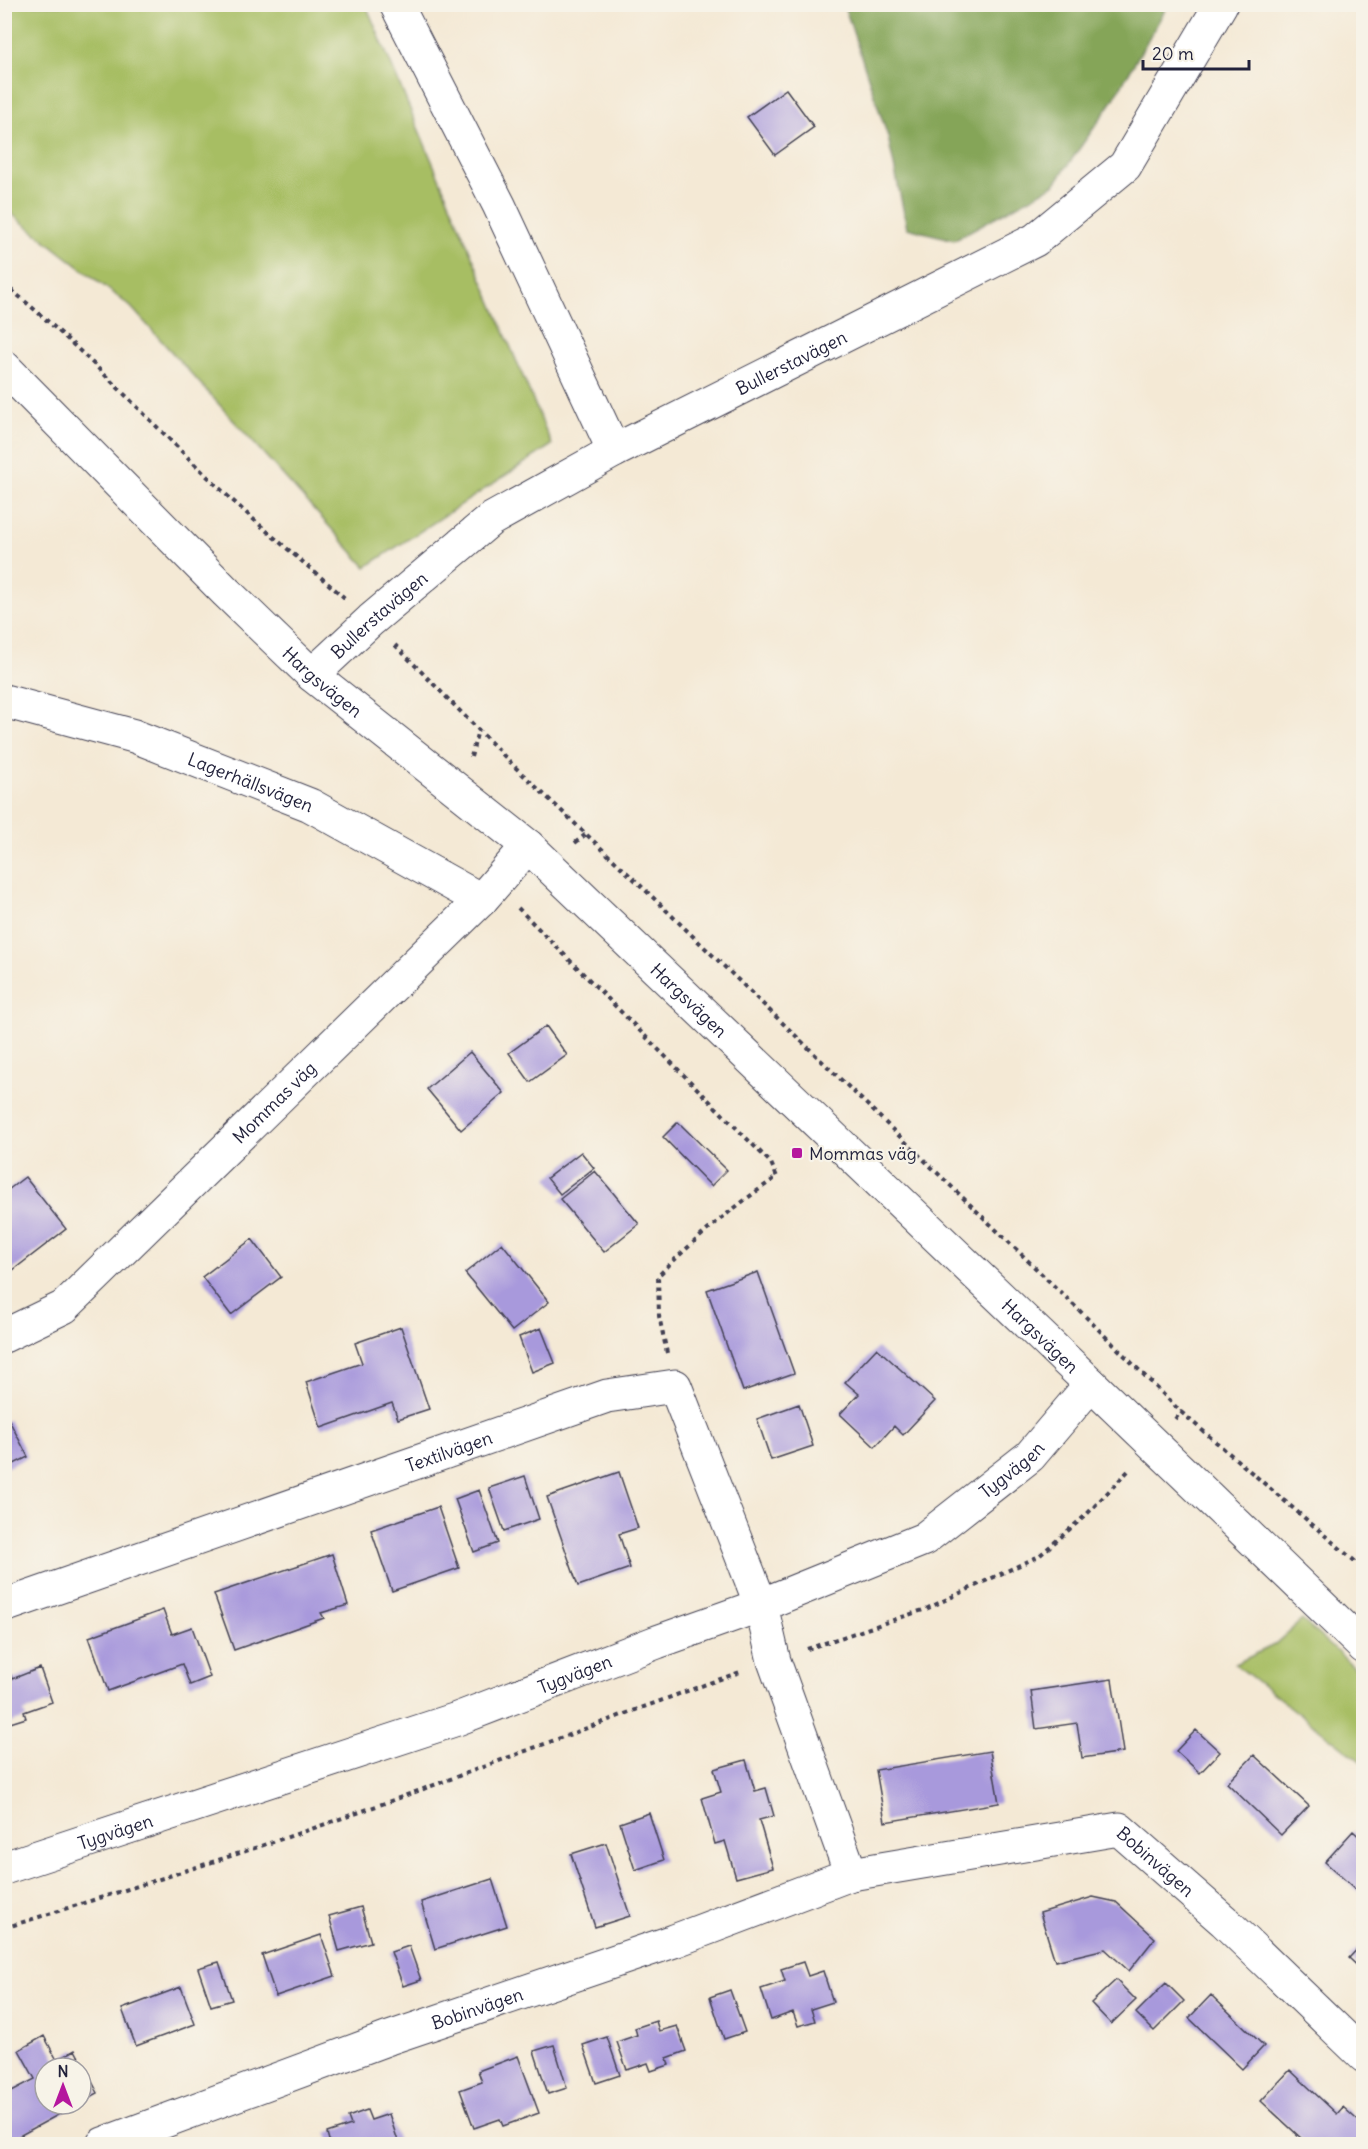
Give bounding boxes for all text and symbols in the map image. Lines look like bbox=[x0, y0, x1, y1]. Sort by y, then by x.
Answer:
scale bar bbox=[1143, 33, 1250, 71]
text: 20 m bbox=[1152, 42, 1194, 65]
street label: Bullerstavägen bbox=[732, 325, 850, 400]
street label: Bullerstavägen bbox=[326, 566, 432, 663]
street label: Hargsvägen bbox=[278, 641, 367, 722]
street label: Lagerhällsvägen bbox=[185, 747, 317, 817]
street label: Hargsvägen bbox=[646, 958, 732, 1042]
street label: Mommas väg bbox=[227, 1056, 321, 1148]
place label: Mommas väg bbox=[809, 1142, 917, 1165]
marker: Mommas väg bbox=[790, 1146, 804, 1160]
street label: Hargsvägen bbox=[997, 1294, 1084, 1378]
street label: Textilvägen bbox=[403, 1425, 495, 1477]
street label: Tygvägen bbox=[974, 1437, 1049, 1503]
street label: Tygvägen bbox=[534, 1649, 615, 1698]
street label: Tygvägen bbox=[75, 1808, 156, 1854]
street label: Bobinvägen bbox=[1112, 1821, 1199, 1901]
street label: Bobinvägen bbox=[428, 1982, 526, 2034]
north arrow bbox=[33, 2056, 93, 2116]
text: N bbox=[57, 2061, 69, 2081]

